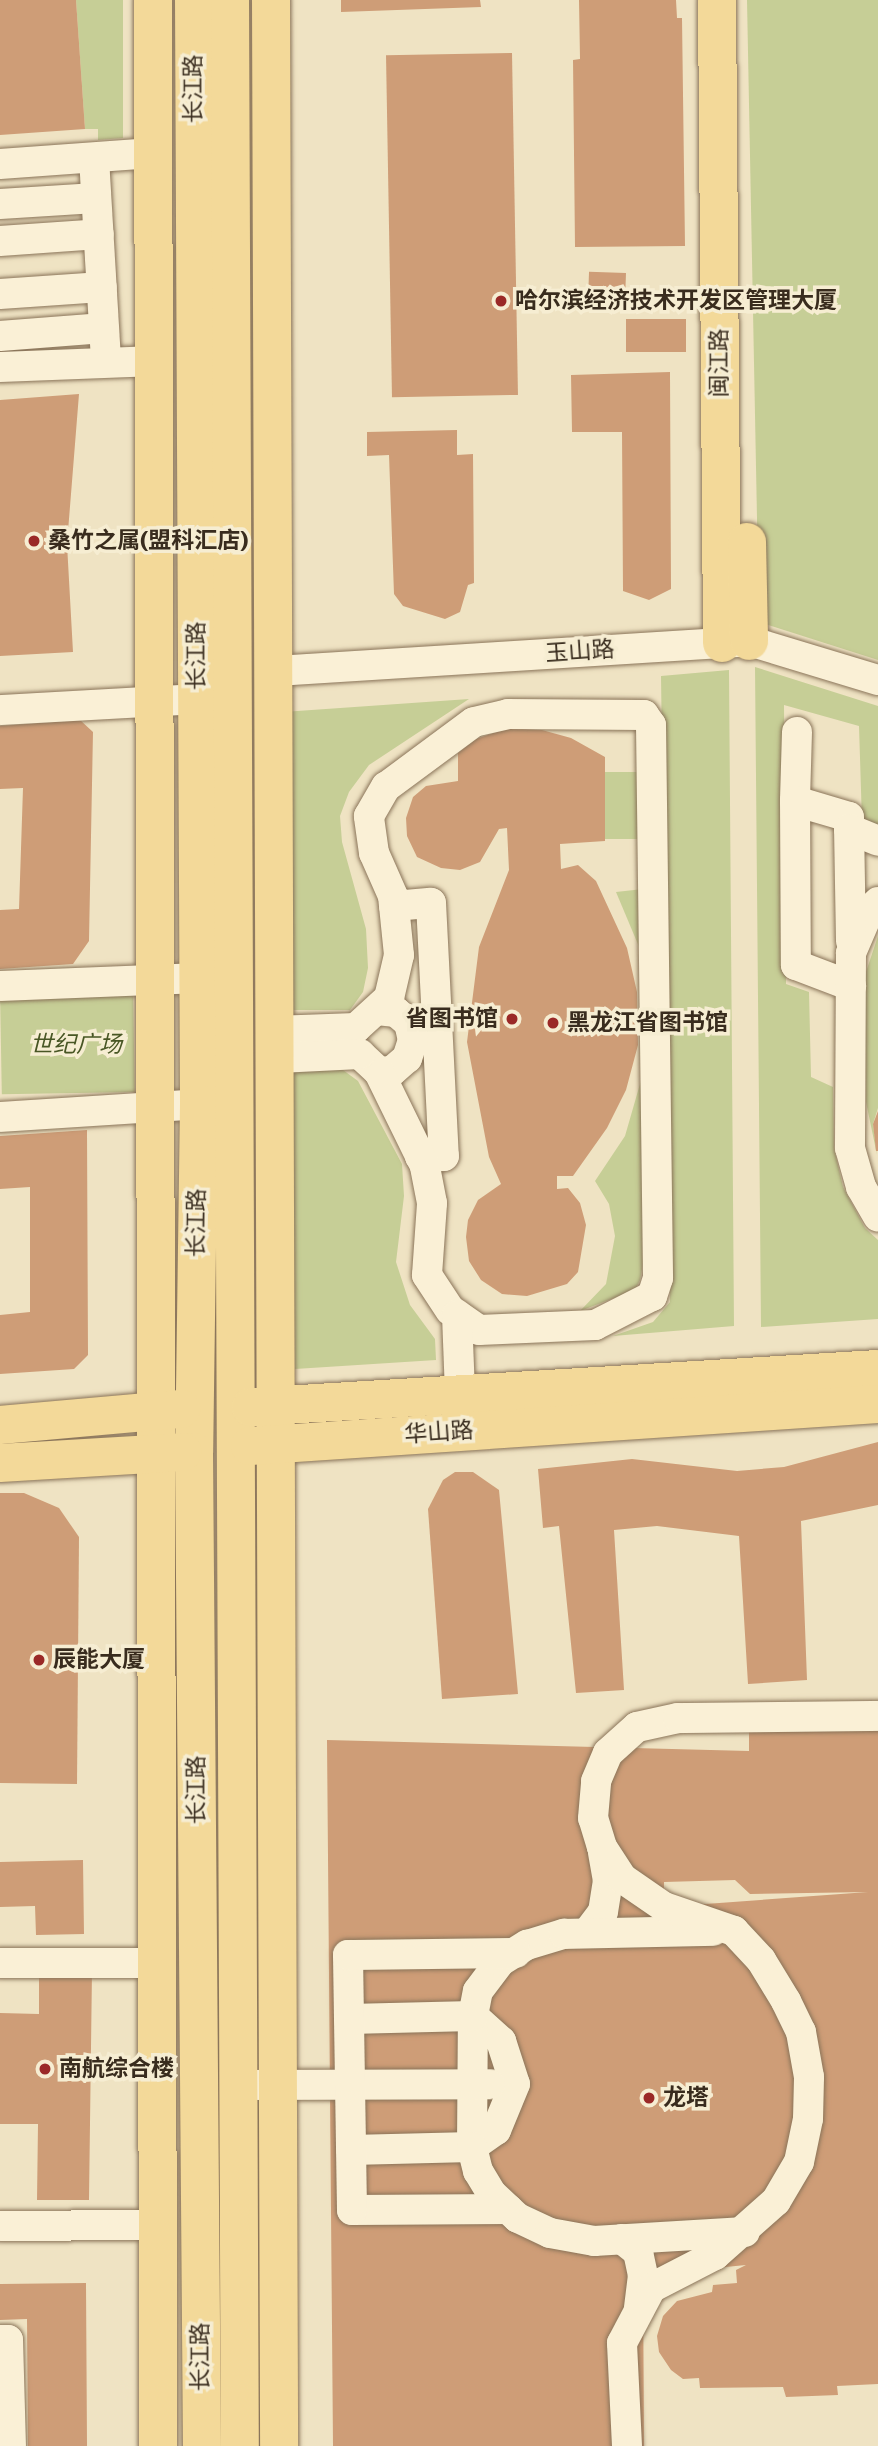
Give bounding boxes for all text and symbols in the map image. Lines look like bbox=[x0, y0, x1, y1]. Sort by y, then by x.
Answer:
street label: 长江路 bbox=[180, 55, 208, 123]
place label: 哈尔滨经济技术开发区管理大厦 bbox=[515, 287, 837, 315]
marker: 哈尔滨经济技术开发区管理大厦 bbox=[493, 293, 509, 309]
street label: 闽江路 bbox=[706, 329, 734, 397]
place label: 桑竹之属(盟科汇店) bbox=[48, 527, 249, 555]
marker: 桑竹之属(盟科汇店) bbox=[26, 533, 42, 549]
street label: 长江路 bbox=[183, 622, 211, 690]
street label: 玉山路 bbox=[545, 636, 615, 668]
place label: 省图书馆 bbox=[406, 1005, 498, 1033]
place label: 黑龙江省图书馆 bbox=[567, 1009, 728, 1037]
marker: 省图书馆 bbox=[504, 1011, 520, 1027]
marker: 黑龙江省图书馆 bbox=[545, 1015, 561, 1031]
park label: 世纪广场 bbox=[30, 1031, 122, 1059]
street label: 长江路 bbox=[183, 1188, 211, 1258]
street label: 华山路 bbox=[404, 1417, 474, 1449]
place label: 辰能大厦 bbox=[53, 1646, 145, 1674]
marker: 辰能大厦 bbox=[31, 1652, 47, 1668]
street label: 长江路 bbox=[183, 1756, 211, 1824]
place label: 南航综合楼 bbox=[59, 2055, 174, 2083]
marker: 南航综合楼 bbox=[37, 2061, 53, 2077]
place label: 龙塔 bbox=[663, 2084, 709, 2112]
marker: 龙塔 bbox=[641, 2090, 657, 2106]
street label: 长江路 bbox=[187, 2323, 215, 2391]

